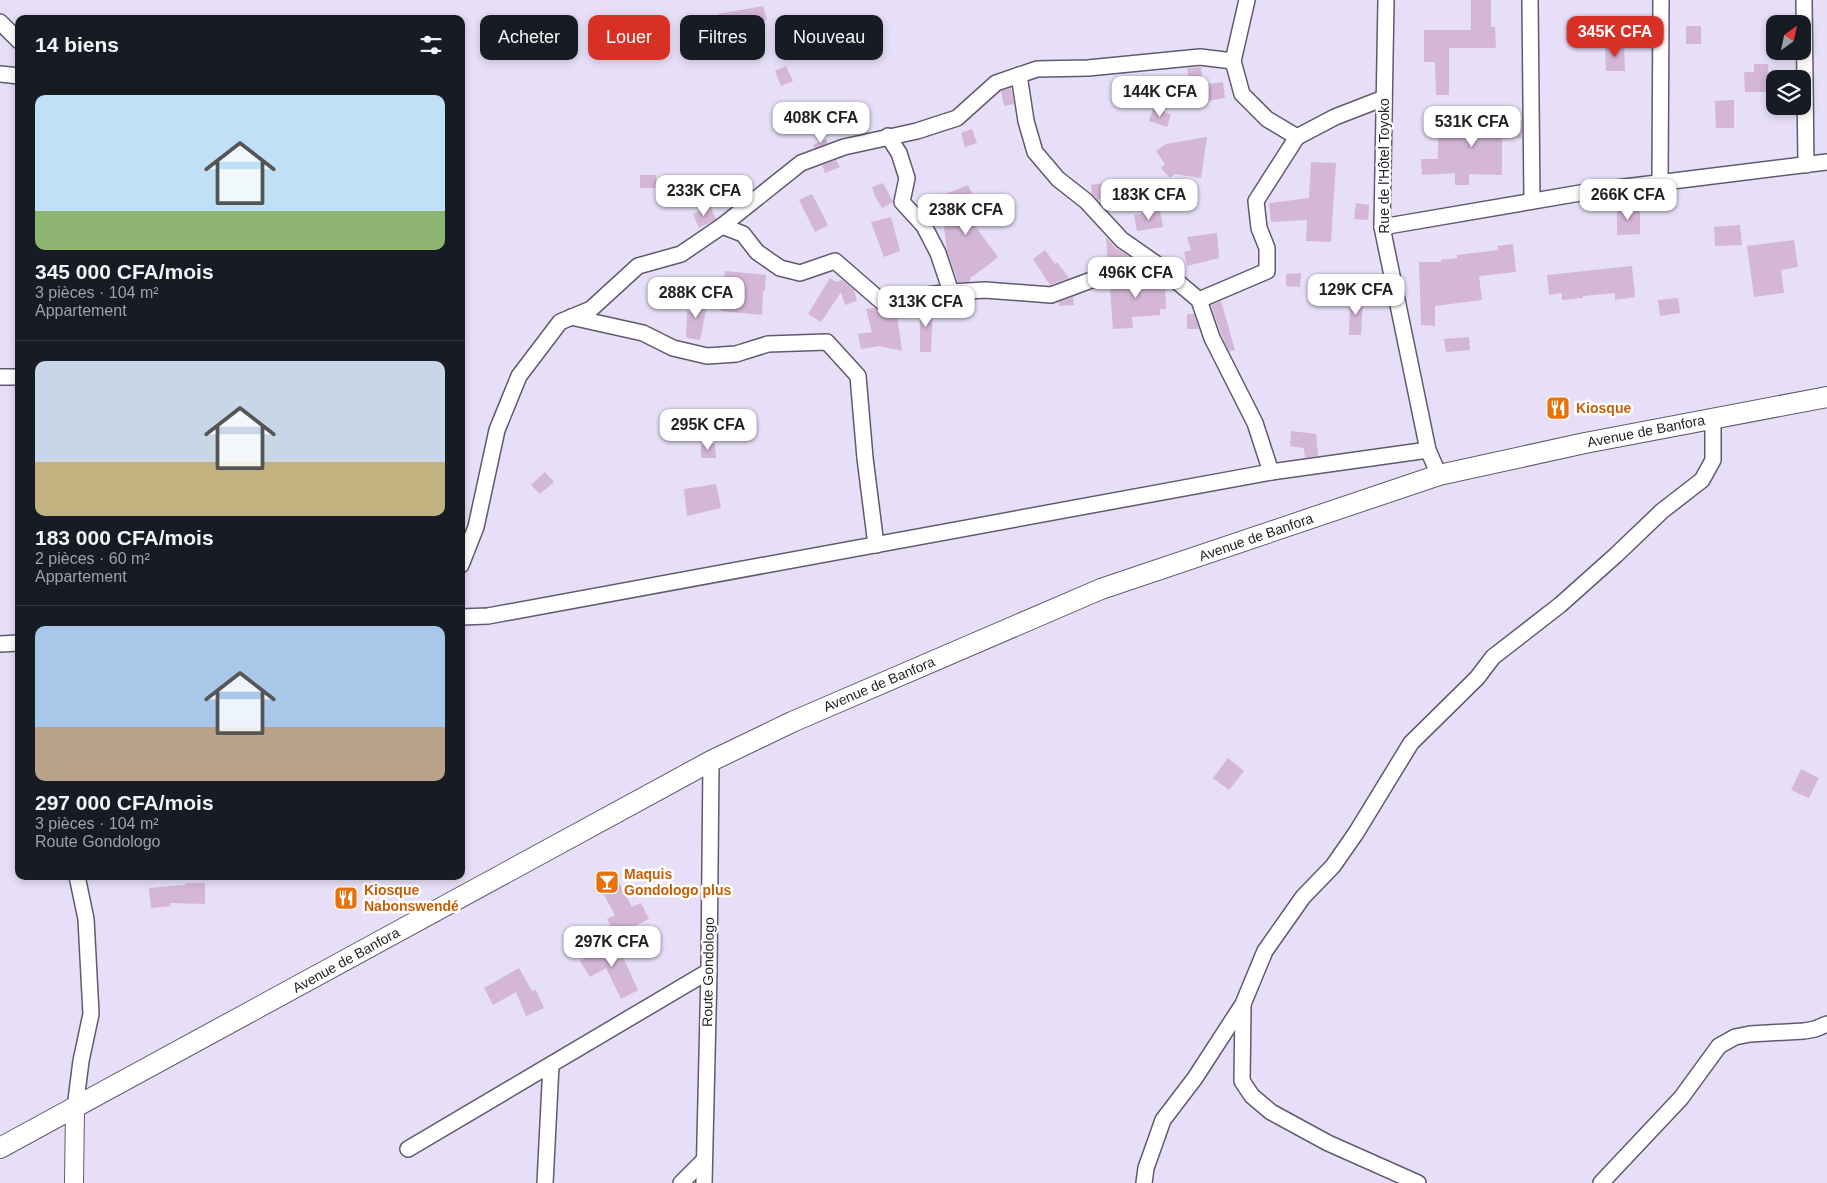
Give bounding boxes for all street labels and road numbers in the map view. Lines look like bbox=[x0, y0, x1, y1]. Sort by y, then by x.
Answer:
street label: Rue de l'Hôtel Toyoko bbox=[1376, 98, 1392, 234]
street label: Avenue de Banfora bbox=[1586, 412, 1706, 450]
street label: Avenue de Banfora bbox=[1197, 510, 1315, 564]
street label: Avenue de Banfora bbox=[821, 653, 937, 715]
street label: Route Gondologo bbox=[699, 917, 717, 1027]
street label: Avenue de Banfora bbox=[290, 924, 402, 996]

